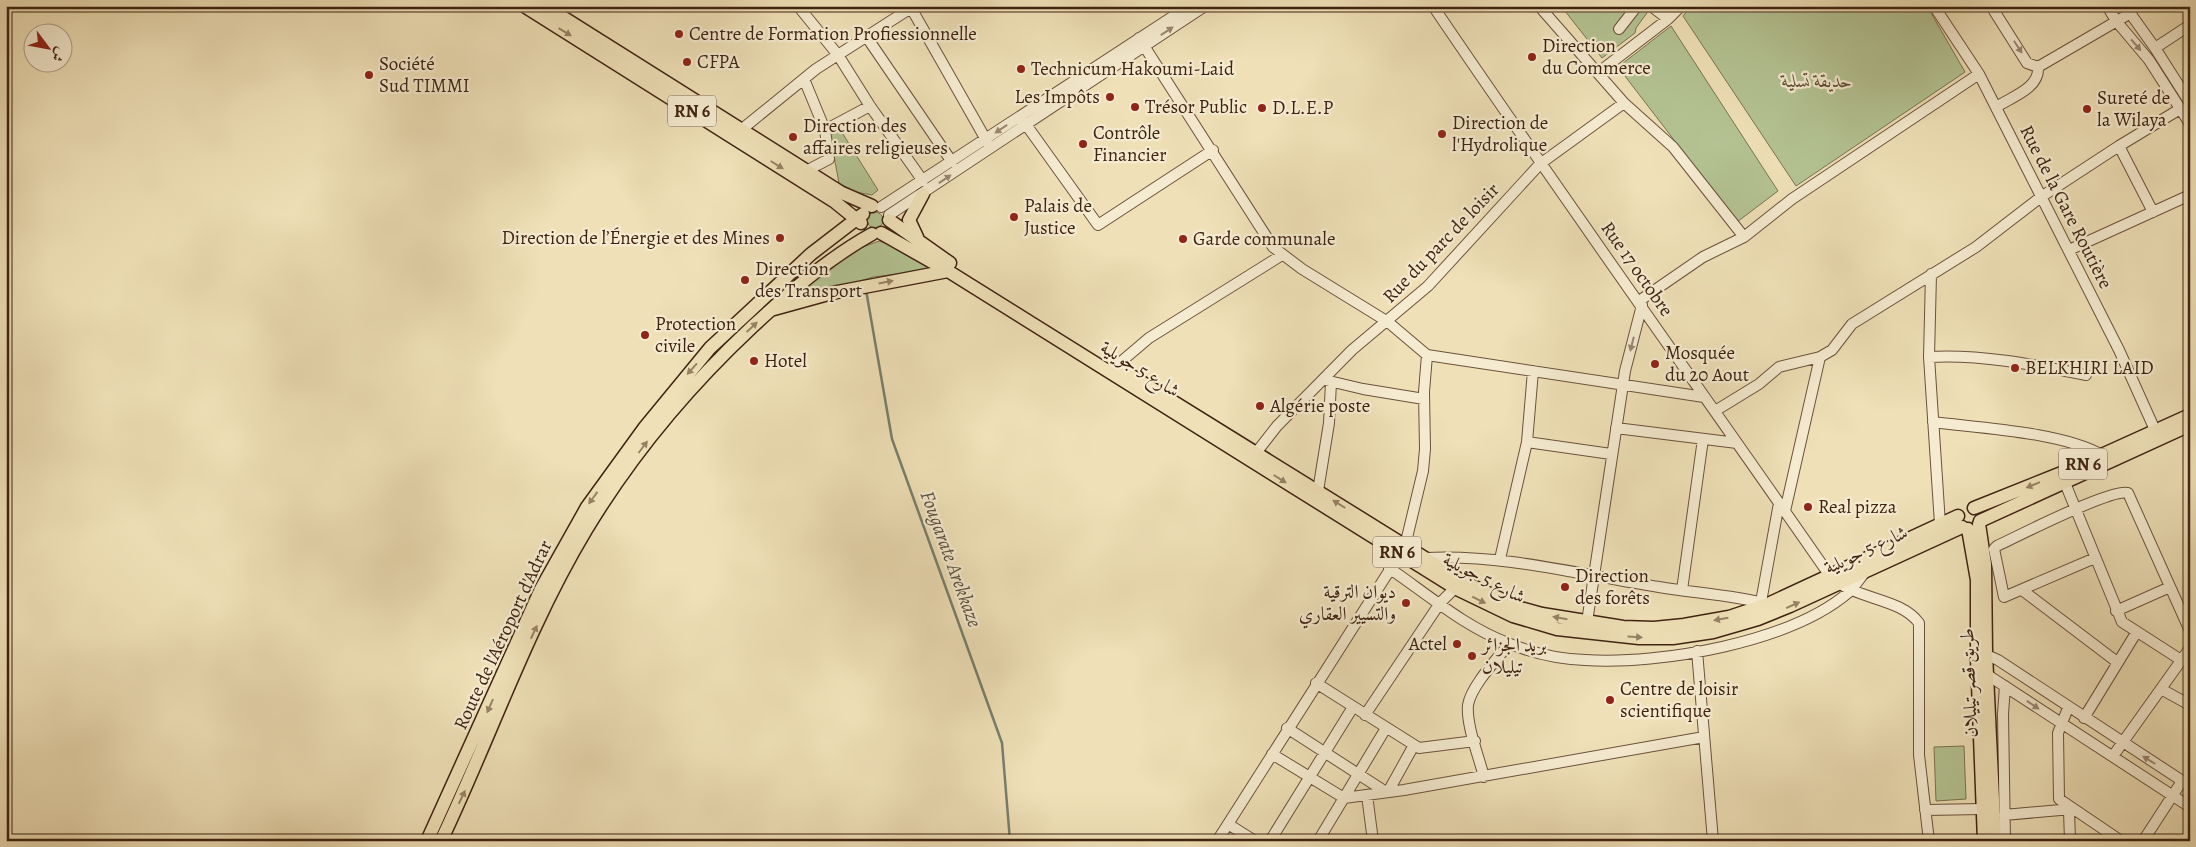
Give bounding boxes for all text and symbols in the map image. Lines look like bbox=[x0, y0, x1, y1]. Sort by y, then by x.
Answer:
place label: Centre de Formation Profiessionnelle bbox=[689, 21, 977, 47]
north arrow bbox=[22, 22, 72, 72]
one-way arrow bbox=[1161, 26, 1174, 36]
one-way arrow bbox=[559, 27, 572, 36]
marker: Centre de Formation Profiessionnelle bbox=[673, 28, 685, 40]
place label: Direction du Commerce bbox=[1542, 33, 1651, 81]
one-way arrow bbox=[2131, 38, 2142, 51]
one-way arrow bbox=[2013, 41, 2022, 54]
text: ش bbox=[47, 44, 70, 66]
place label: CFPA bbox=[697, 49, 741, 75]
place label: Société Sud TIMMI bbox=[379, 51, 470, 99]
marker: Direction du Commerce bbox=[1526, 51, 1538, 63]
marker: CFPA bbox=[681, 56, 693, 68]
place label: Technicum Hakoumi-Laid bbox=[1031, 56, 1235, 82]
marker: Technicum Hakoumi-Laid bbox=[1015, 63, 1027, 75]
park label: حديقة تسلية bbox=[1780, 68, 1852, 94]
marker: Société Sud TIMMI bbox=[363, 69, 375, 81]
place label: Les Impôts bbox=[1015, 84, 1100, 110]
place label: Sureté de la Wilaya bbox=[2097, 85, 2170, 133]
marker: Les Impôts bbox=[1104, 91, 1116, 103]
place label: Trésor Public bbox=[1145, 94, 1247, 120]
road number: RN 6 bbox=[668, 95, 716, 126]
place label: D.L.E.P bbox=[1272, 95, 1334, 121]
marker: Trésor Public bbox=[1129, 101, 1141, 113]
marker: D.L.E.P bbox=[1256, 102, 1268, 114]
marker: Sureté de la Wilaya bbox=[2081, 103, 2093, 115]
place label: Direction de l'Hydrolique bbox=[1452, 110, 1548, 158]
place label: Direction des affaires religieuses bbox=[803, 113, 948, 161]
place label: Contrôle Financier bbox=[1093, 120, 1167, 168]
street label: Rue de la Gare Routière bbox=[2013, 121, 2119, 293]
one-way arrow bbox=[995, 124, 1008, 134]
marker: Direction de l'Hydrolique bbox=[1436, 128, 1448, 140]
marker: Direction des affaires religieuses bbox=[787, 131, 799, 143]
marker: Contrôle Financier bbox=[1077, 138, 1089, 150]
one-way arrow bbox=[770, 160, 783, 169]
one-way arrow bbox=[938, 174, 951, 184]
street label: Rue du parc de loisir bbox=[1377, 177, 1505, 309]
place label: Palais de Justice bbox=[1024, 193, 1092, 241]
marker: Palais de Justice bbox=[1008, 211, 1020, 223]
street label: Rue 17 octobre bbox=[1595, 216, 1679, 322]
place label: Direction de l’Énergie et des Mines bbox=[501, 225, 770, 251]
place label: Garde communale bbox=[1193, 226, 1335, 252]
marker: Direction de l’Énergie et des Mines bbox=[774, 232, 786, 244]
marker: Garde communale bbox=[1177, 233, 1189, 245]
place label: Direction des Transport bbox=[755, 256, 862, 304]
marker: Direction des Transport bbox=[739, 274, 751, 286]
one-way arrow bbox=[879, 278, 894, 286]
place label: Protection civile bbox=[655, 311, 736, 359]
one-way arrow bbox=[746, 321, 758, 333]
marker: Protection civile bbox=[639, 329, 651, 341]
street label: شارع 5 جويلية bbox=[1094, 334, 1185, 405]
one-way arrow bbox=[1627, 337, 1635, 352]
place label: Mosquée du 20 Aout bbox=[1665, 340, 1749, 388]
place label: Hotel bbox=[764, 348, 807, 374]
marker: Hotel bbox=[748, 355, 760, 367]
place label: BELKHIRI LAID bbox=[2025, 355, 2154, 381]
marker: Mosquée du 20 Aout bbox=[1649, 358, 1661, 370]
one-way arrow bbox=[686, 362, 697, 375]
marker: BELKHIRI LAID bbox=[2009, 362, 2021, 374]
place label: Algérie poste bbox=[1269, 393, 1370, 419]
marker: Algérie poste bbox=[1254, 400, 1266, 412]
one-way arrow bbox=[638, 440, 648, 454]
road number: RN 6 bbox=[2059, 448, 2107, 479]
one-way arrow bbox=[1273, 474, 1287, 484]
one-way arrow bbox=[2026, 481, 2041, 489]
water label: Fougarate Arekkaze bbox=[914, 487, 988, 631]
one-way arrow bbox=[588, 491, 598, 505]
place label: Real pizza bbox=[1818, 494, 1897, 520]
one-way arrow bbox=[1333, 500, 1346, 509]
marker: Real pizza bbox=[1802, 501, 1814, 513]
street label: شارع 5 جويلية bbox=[1820, 519, 1913, 582]
street label: Route de l'Aéroport d'Adrar bbox=[448, 536, 558, 734]
road number: RN 6 bbox=[1373, 536, 1421, 568]
street label: شارع 5 جويلية bbox=[1437, 546, 1530, 612]
place label: Direction des forêts bbox=[1575, 563, 1650, 611]
place label: ديوان الترقية والتسيير العقاري bbox=[1299, 579, 1396, 629]
marker: Direction des forêts bbox=[1559, 581, 1571, 593]
one-way arrow bbox=[1471, 596, 1486, 604]
marker: ديوان الترقية والتسيير العقاري bbox=[1400, 597, 1412, 609]
one-way arrow bbox=[1786, 601, 1800, 609]
one-way arrow bbox=[1552, 613, 1568, 621]
one-way arrow bbox=[1713, 615, 1729, 623]
one-way arrow bbox=[530, 625, 538, 639]
street label: طريق قصر تيليلان bbox=[1954, 628, 1984, 738]
place label: Actel bbox=[1408, 631, 1447, 657]
place label: بريد الجزائر تيليلان bbox=[1480, 632, 1547, 680]
one-way arrow bbox=[1627, 634, 1643, 642]
marker: Actel bbox=[1451, 638, 1463, 650]
marker: بريد الجزائر تيليلان bbox=[1466, 650, 1478, 662]
place label: Centre de loisir scientifique bbox=[1620, 676, 1738, 724]
marker: Centre de loisir scientifique bbox=[1604, 694, 1616, 706]
one-way arrow bbox=[485, 699, 493, 713]
one-way arrow bbox=[2027, 700, 2040, 710]
one-way arrow bbox=[2142, 755, 2155, 765]
one-way arrow bbox=[458, 790, 466, 804]

